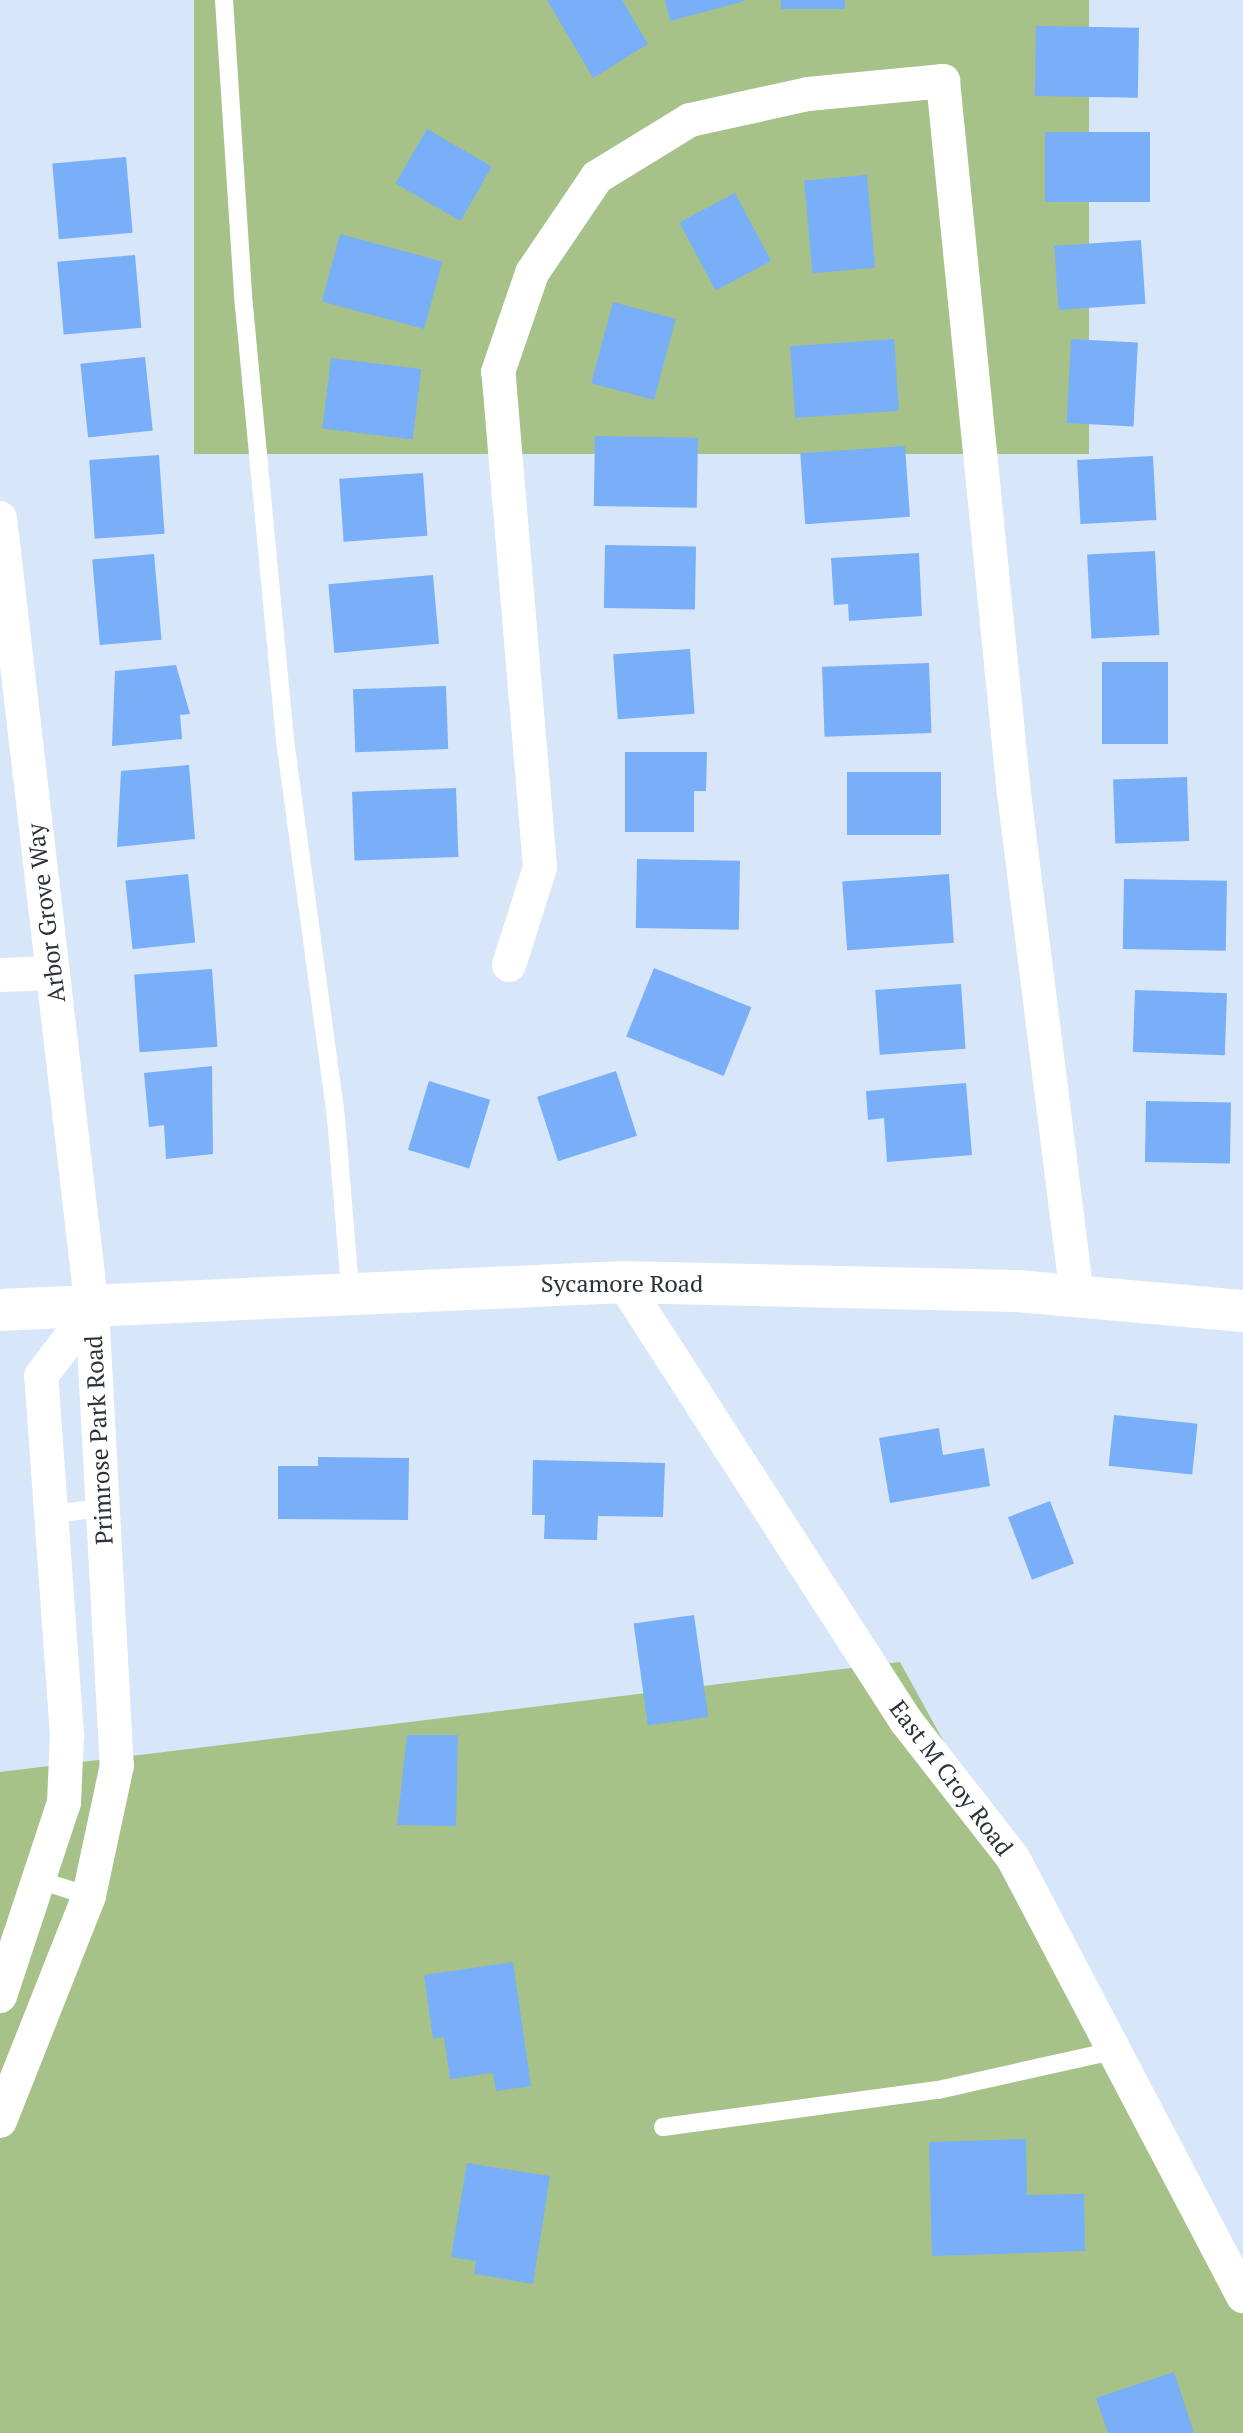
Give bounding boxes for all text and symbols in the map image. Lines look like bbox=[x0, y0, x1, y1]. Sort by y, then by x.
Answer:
street label: Arbor Grove Way bbox=[21, 822, 71, 1004]
street label: Sycamore Road bbox=[541, 1270, 703, 1298]
street label: Primrose Park Road bbox=[79, 1335, 119, 1545]
street label: East M Croy Road bbox=[883, 1695, 1019, 1861]

